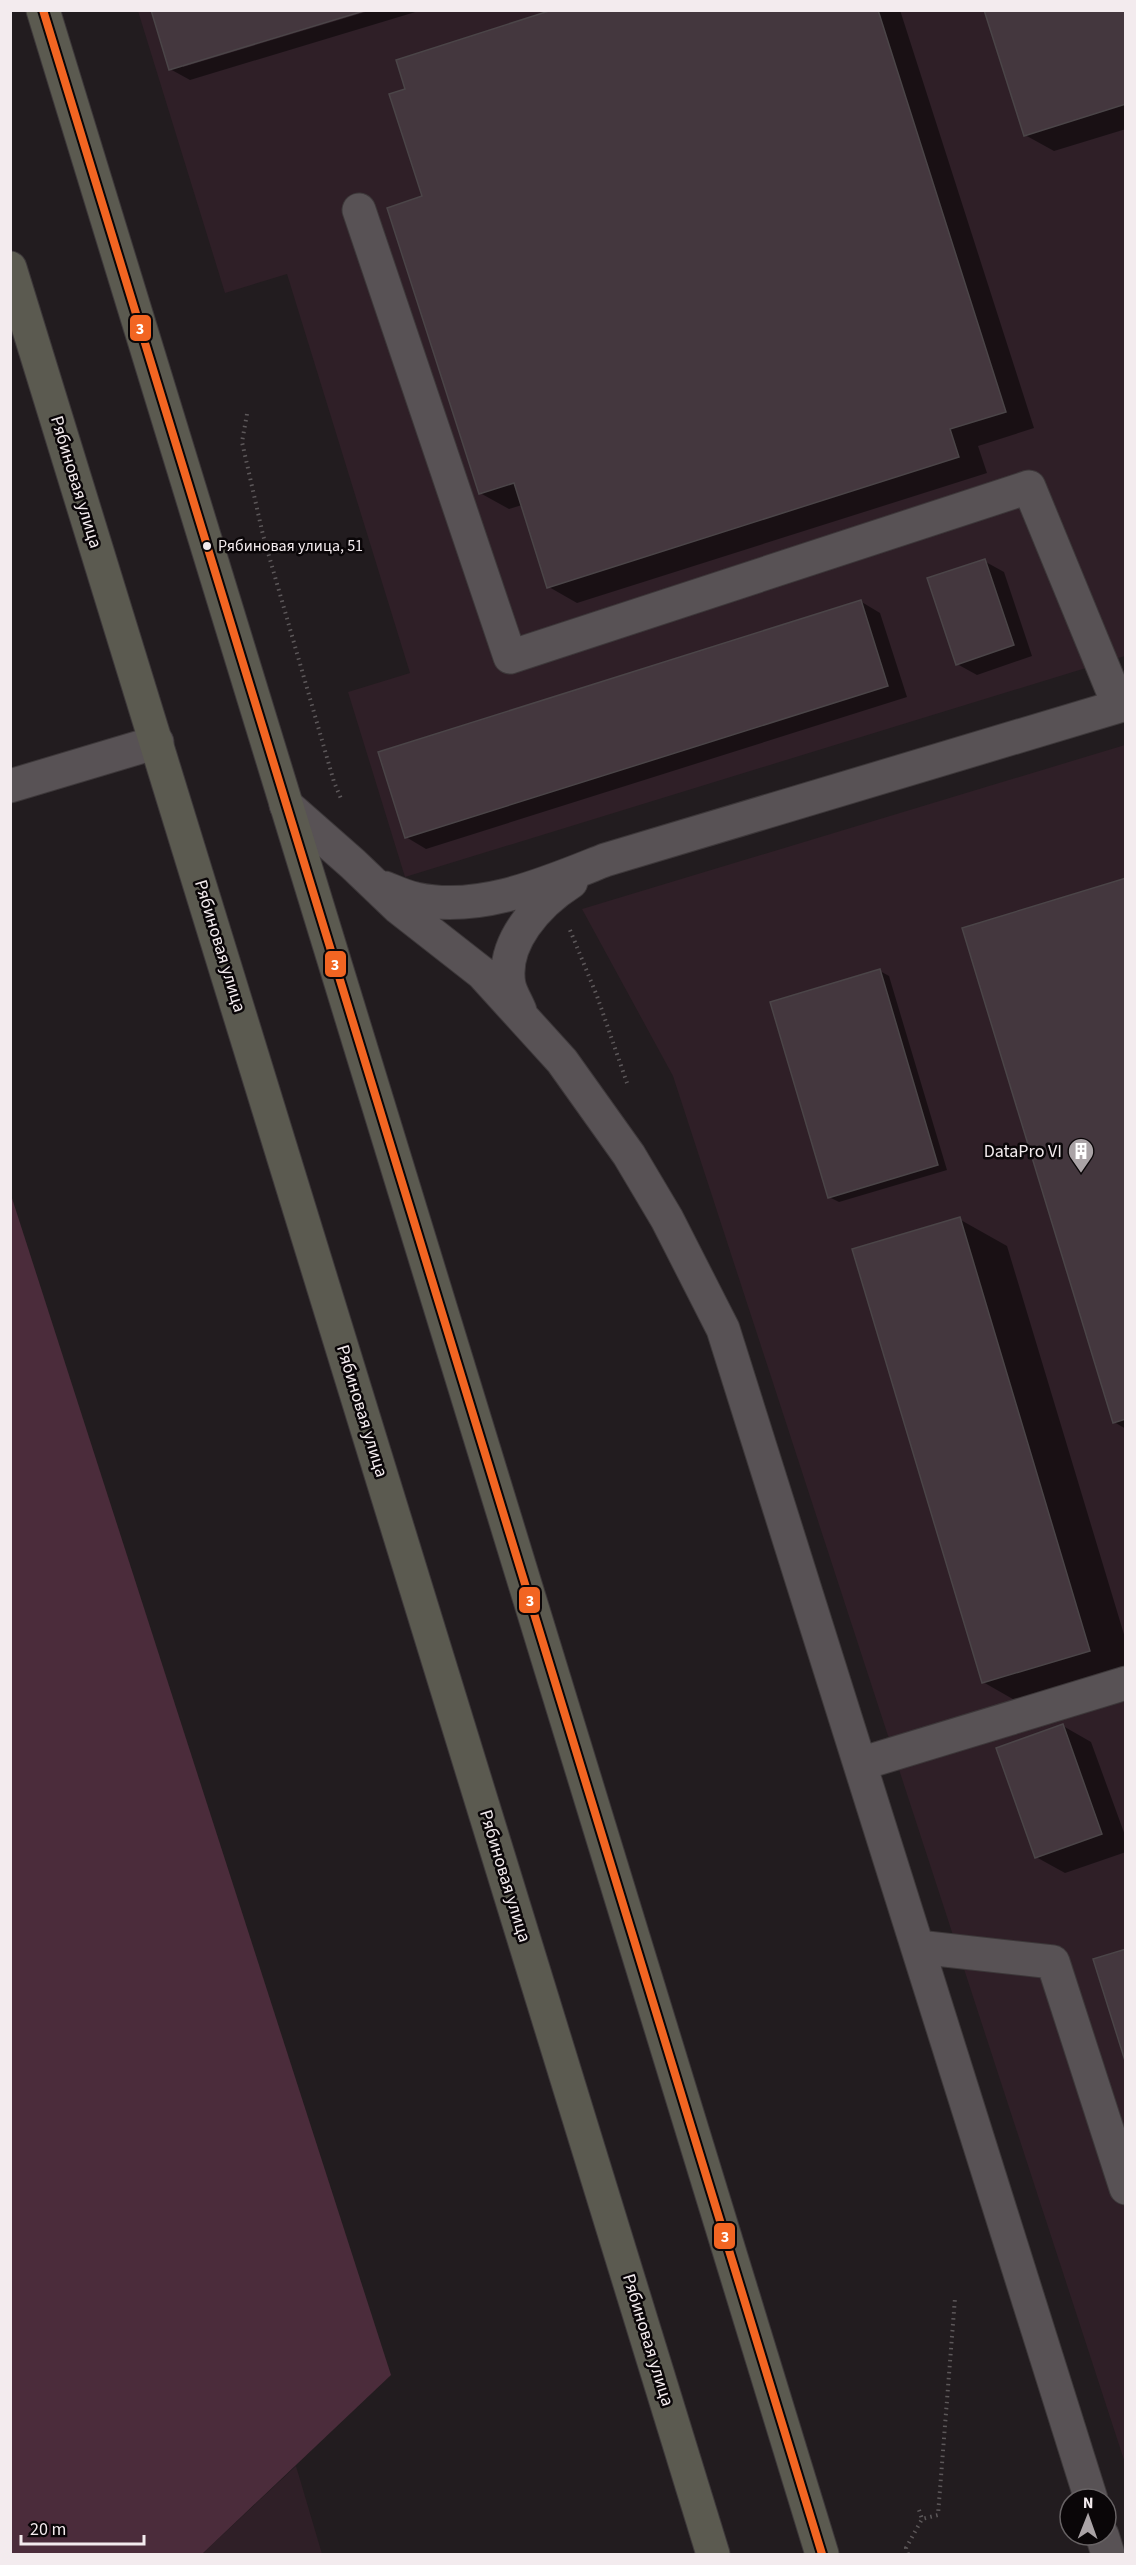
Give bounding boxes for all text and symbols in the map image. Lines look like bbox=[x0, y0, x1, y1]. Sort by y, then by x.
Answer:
line badge: 3 bbox=[129, 314, 152, 342]
text: 3 bbox=[136, 318, 144, 340]
street label: Рябиновая улица bbox=[44, 413, 108, 551]
place label: Рябиновая улица, 51 bbox=[218, 535, 363, 557]
marker: Рябиновая улица, 51 bbox=[201, 540, 213, 552]
street label: Рябиновая улица bbox=[188, 877, 252, 1015]
line badge: 3 bbox=[324, 950, 347, 978]
text: 3 bbox=[331, 954, 339, 976]
building icon: DataPro VI bbox=[1066, 1136, 1096, 1174]
place label: DataPro VI bbox=[984, 1139, 1062, 1164]
street label: Рябиновая улица bbox=[330, 1342, 394, 1480]
line badge: 3 bbox=[518, 1586, 541, 1614]
text: 3 bbox=[526, 1590, 534, 1612]
street label: Рябиновая улица bbox=[473, 1807, 537, 1945]
line badge: 3 bbox=[713, 2222, 736, 2250]
text: 3 bbox=[721, 2226, 729, 2248]
street label: Рябиновая улица bbox=[616, 2271, 680, 2409]
north arrow bbox=[1058, 2487, 1118, 2547]
text: N bbox=[1083, 2492, 1094, 2514]
scale bar bbox=[21, 2508, 144, 2546]
text: 20 m bbox=[30, 2517, 66, 2542]

